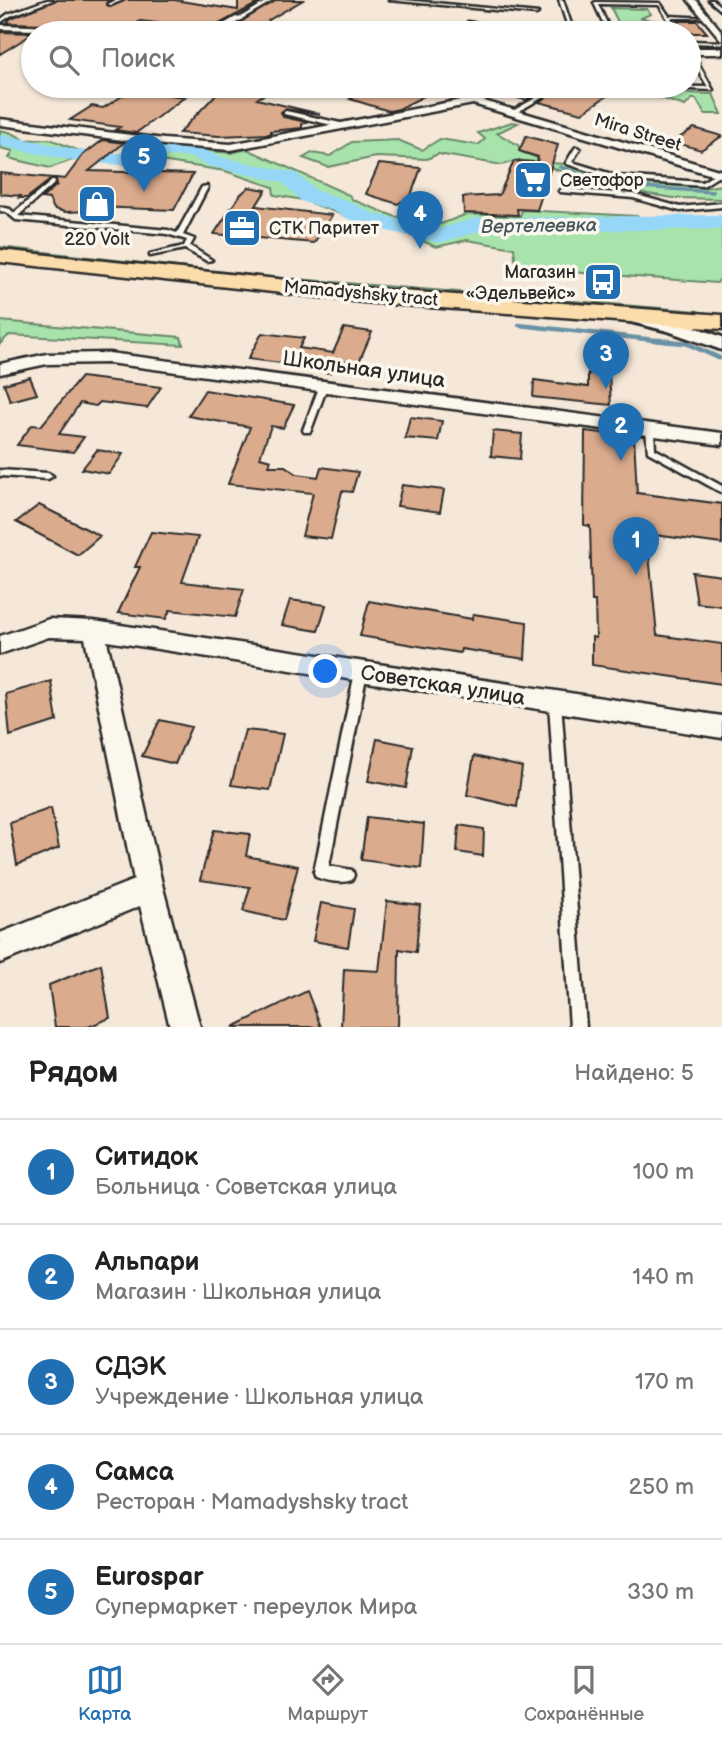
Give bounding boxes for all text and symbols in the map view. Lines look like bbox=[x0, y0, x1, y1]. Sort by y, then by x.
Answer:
search box bbox=[21, 21, 701, 98]
icon: search bbox=[45, 41, 83, 79]
text: Поиск bbox=[101, 44, 175, 75]
street label: Mira Street bbox=[592, 109, 684, 156]
pin: 5 bbox=[121, 134, 167, 192]
supermarket icon: Светофор bbox=[512, 159, 554, 201]
place label: Светофор bbox=[560, 170, 644, 191]
shop icon: 220 Volt bbox=[76, 183, 118, 225]
pin: 4 bbox=[397, 191, 443, 249]
office icon: СТК Паритет bbox=[221, 207, 263, 249]
water label: Вертелеевка bbox=[481, 214, 597, 239]
place label: СТК Паритет bbox=[269, 218, 380, 239]
place label: 220 Volt bbox=[64, 229, 130, 250]
bus stop icon: Магазин «Эдельвейс» bbox=[582, 261, 624, 303]
place label: Магазин «Эдельвейс» bbox=[466, 262, 576, 304]
street label: Mamadyshsky tract bbox=[283, 276, 439, 311]
pin: 3 bbox=[583, 331, 629, 389]
street label: Школьная улица bbox=[281, 346, 447, 393]
pin: 2 bbox=[598, 403, 644, 461]
pin: 1 bbox=[613, 517, 659, 575]
your location bbox=[308, 654, 342, 688]
street label: Советская улица bbox=[359, 660, 528, 711]
text: Рядом bbox=[28, 1055, 118, 1091]
text: Найдено: 5 bbox=[574, 1059, 694, 1087]
text: Ситидок bbox=[95, 1142, 198, 1173]
text: 1 bbox=[46, 1158, 56, 1186]
text: 100 m bbox=[633, 1158, 694, 1186]
text: Больница · Советская улица bbox=[95, 1173, 397, 1201]
text: Альпари bbox=[95, 1247, 199, 1278]
text: 2 bbox=[44, 1263, 58, 1291]
text: 140 m bbox=[632, 1263, 694, 1291]
text: Магазин · Школьная улица bbox=[95, 1278, 381, 1306]
text: СДЭК bbox=[95, 1352, 166, 1383]
text: 3 bbox=[44, 1368, 58, 1396]
text: 170 m bbox=[635, 1368, 694, 1396]
text: Учреждение · Школьная улица bbox=[95, 1383, 424, 1411]
text: Самса bbox=[95, 1457, 174, 1488]
text: 4 bbox=[44, 1473, 58, 1501]
text: 250 m bbox=[628, 1473, 694, 1501]
text: Ресторан · Mamadyshsky tract bbox=[95, 1488, 408, 1516]
text: Eurospar bbox=[95, 1562, 204, 1593]
text: 5 bbox=[44, 1578, 58, 1606]
text: 330 m bbox=[627, 1578, 694, 1606]
text: Супермаркет · переулок Мира bbox=[95, 1593, 417, 1621]
tab: Карта bbox=[78, 1661, 131, 1726]
tab: Маршрут bbox=[287, 1661, 368, 1726]
tab: Сохранённые bbox=[524, 1661, 644, 1726]

